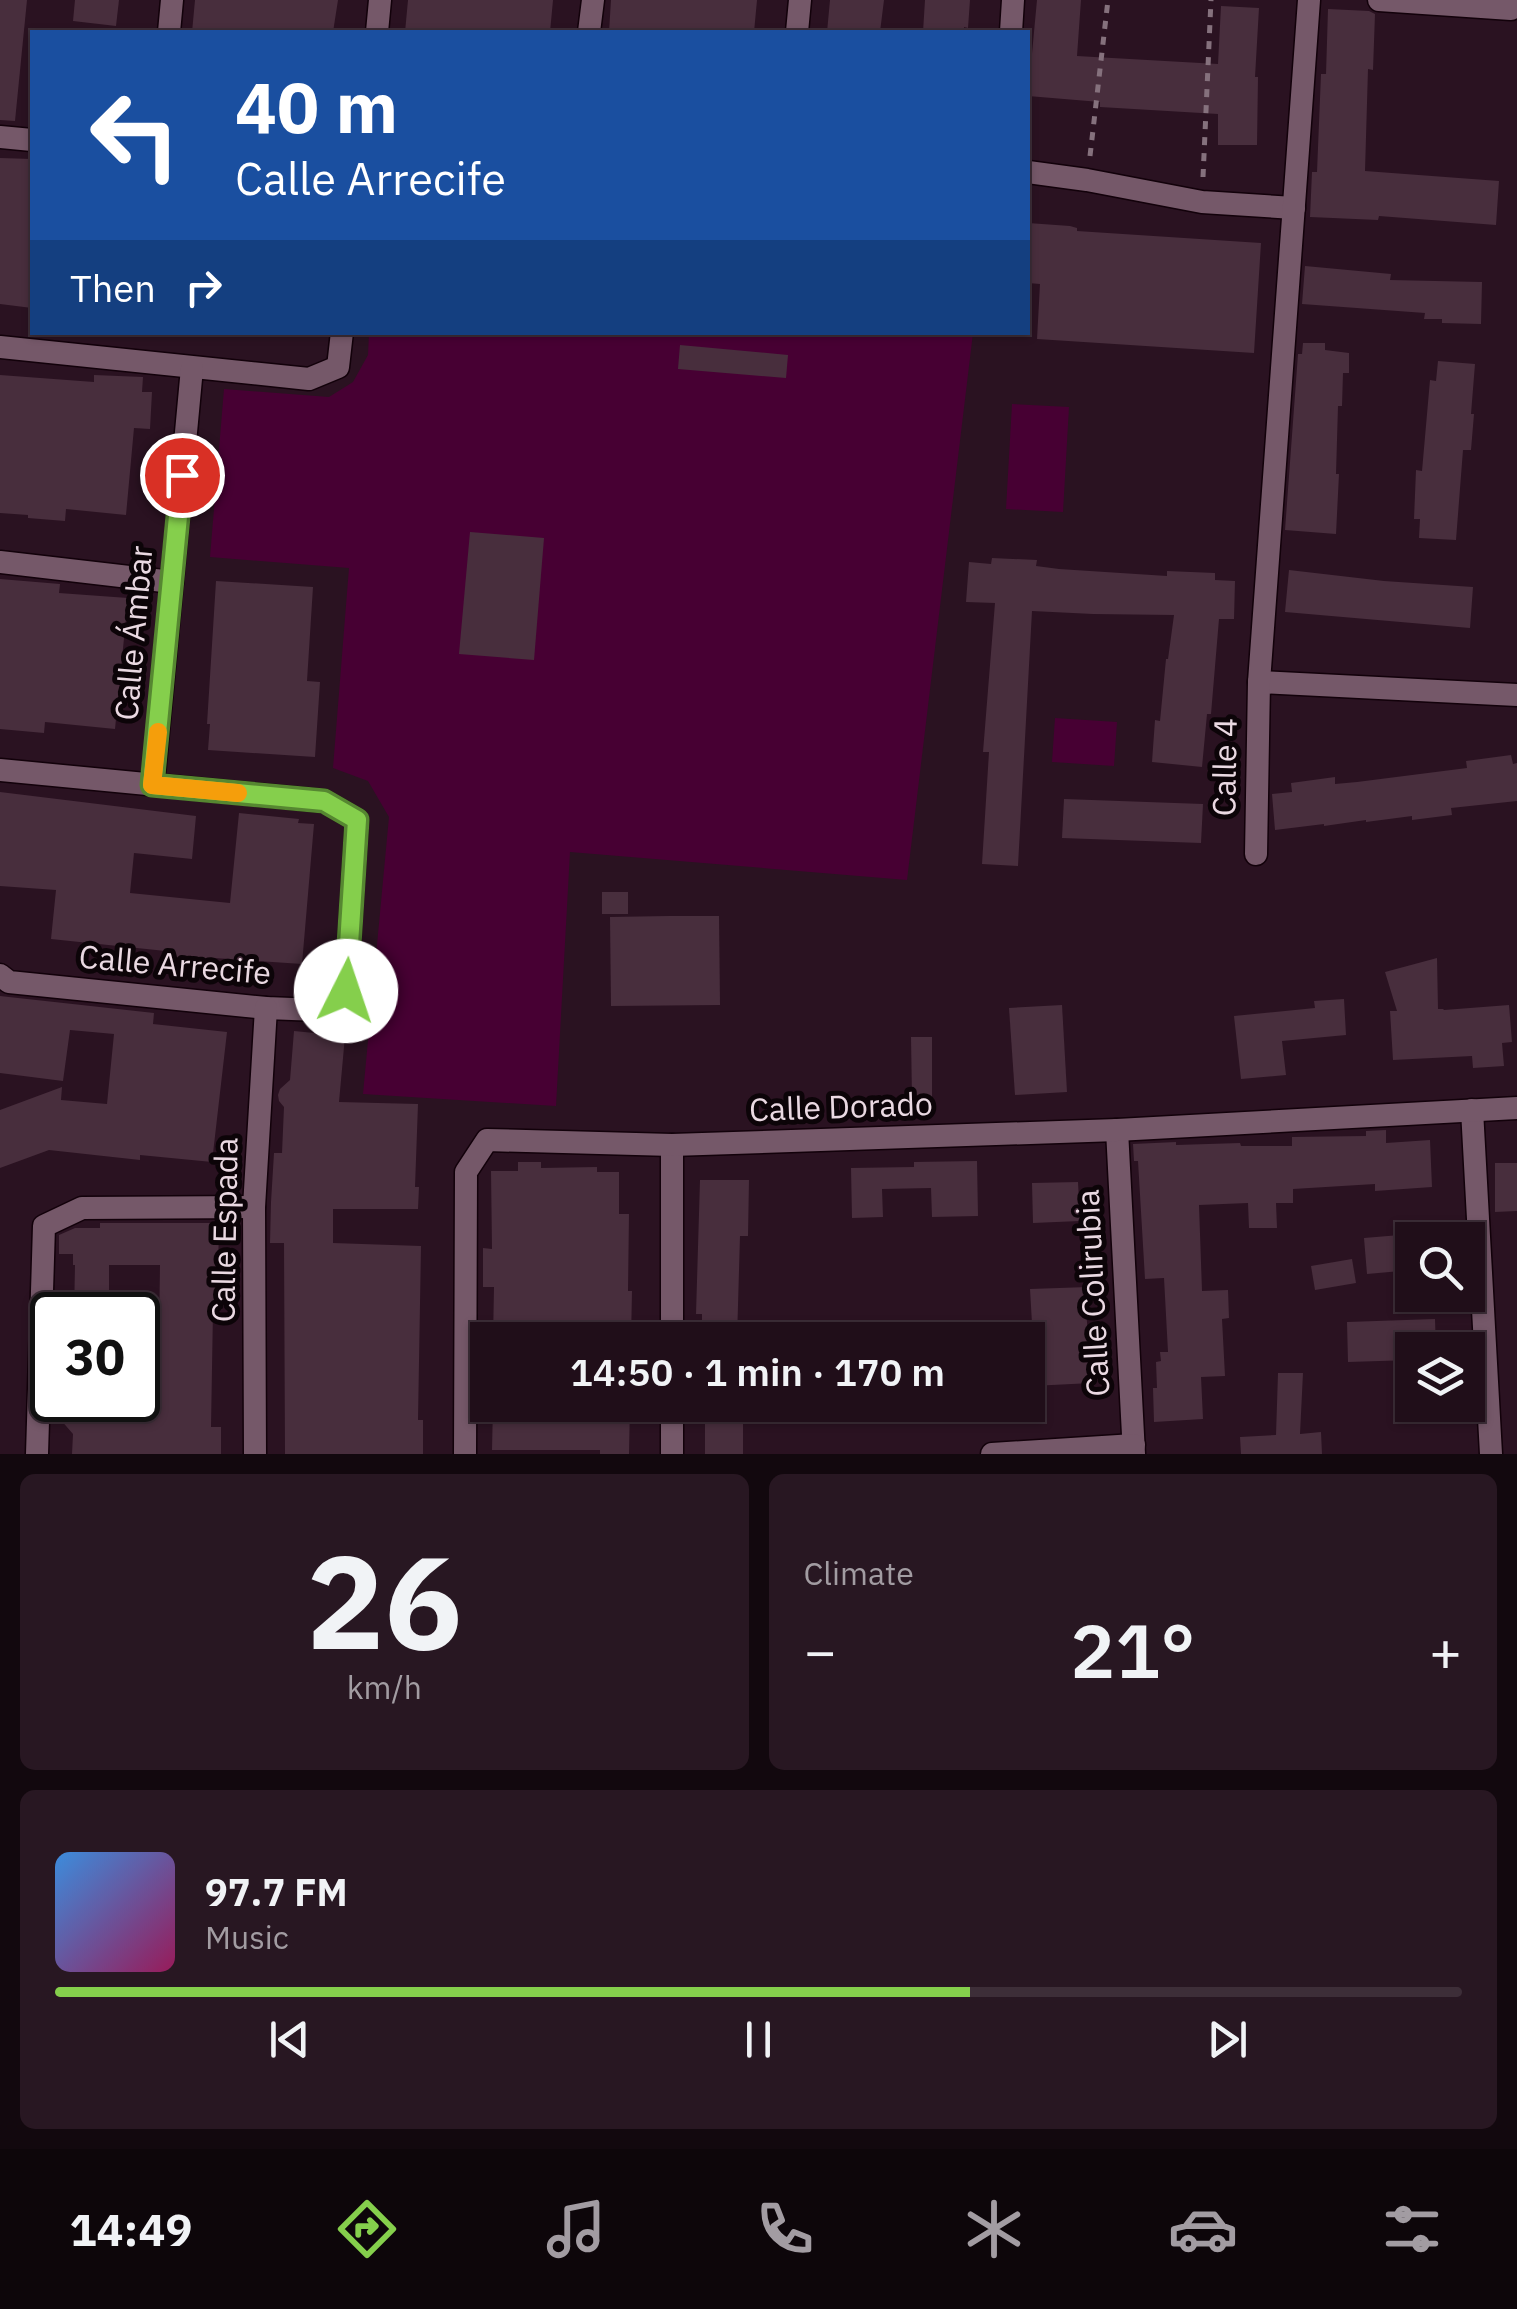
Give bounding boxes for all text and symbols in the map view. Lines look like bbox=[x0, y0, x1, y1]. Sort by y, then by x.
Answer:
text: 40 m bbox=[235, 61, 398, 152]
icon: left bbox=[70, 70, 200, 200]
text: Calle Arrecife bbox=[235, 149, 506, 207]
icon: right bbox=[176, 260, 231, 315]
text: Then bbox=[70, 263, 156, 312]
pin bbox=[140, 433, 225, 518]
icon: arrive bbox=[155, 448, 210, 503]
street label: Calle Ámbar bbox=[104, 544, 162, 722]
street label: Calle 4 bbox=[1202, 717, 1246, 817]
street label: Calle Arrecife bbox=[77, 935, 273, 993]
position arrow bbox=[294, 939, 398, 1043]
street label: Calle Dorado bbox=[748, 1082, 934, 1130]
street label: Calle Espada bbox=[201, 1137, 247, 1323]
street label: Calle Colirubia bbox=[1066, 1188, 1118, 1398]
map controls bbox=[1395, 1222, 1485, 1422]
button: search bbox=[1395, 1222, 1485, 1312]
speed limit sign: 30 bbox=[30, 1292, 160, 1422]
button: layers bbox=[1395, 1332, 1485, 1422]
text: 14:50 · 1 min · 170 m bbox=[570, 1347, 945, 1396]
text: 26 bbox=[306, 1516, 462, 1685]
text: Climate bbox=[804, 1552, 914, 1594]
text: 21° bbox=[1070, 1601, 1195, 1699]
text: − bbox=[804, 1615, 837, 1686]
text: + bbox=[1429, 1615, 1462, 1686]
text: km/h bbox=[347, 1666, 422, 1708]
text: 97.7 FM bbox=[205, 1867, 348, 1916]
text: Music bbox=[205, 1916, 289, 1958]
icon: previous bbox=[262, 2012, 317, 2067]
icon: pause bbox=[731, 2012, 786, 2067]
icon: next bbox=[1200, 2012, 1255, 2067]
icon: directions bbox=[332, 2194, 402, 2264]
icon: music bbox=[541, 2194, 611, 2264]
icon: phone bbox=[750, 2194, 820, 2264]
icon: climate bbox=[959, 2194, 1029, 2264]
icon: car bbox=[1168, 2194, 1238, 2264]
icon: filters bbox=[1377, 2194, 1447, 2264]
text: 14:49 bbox=[70, 2200, 192, 2258]

